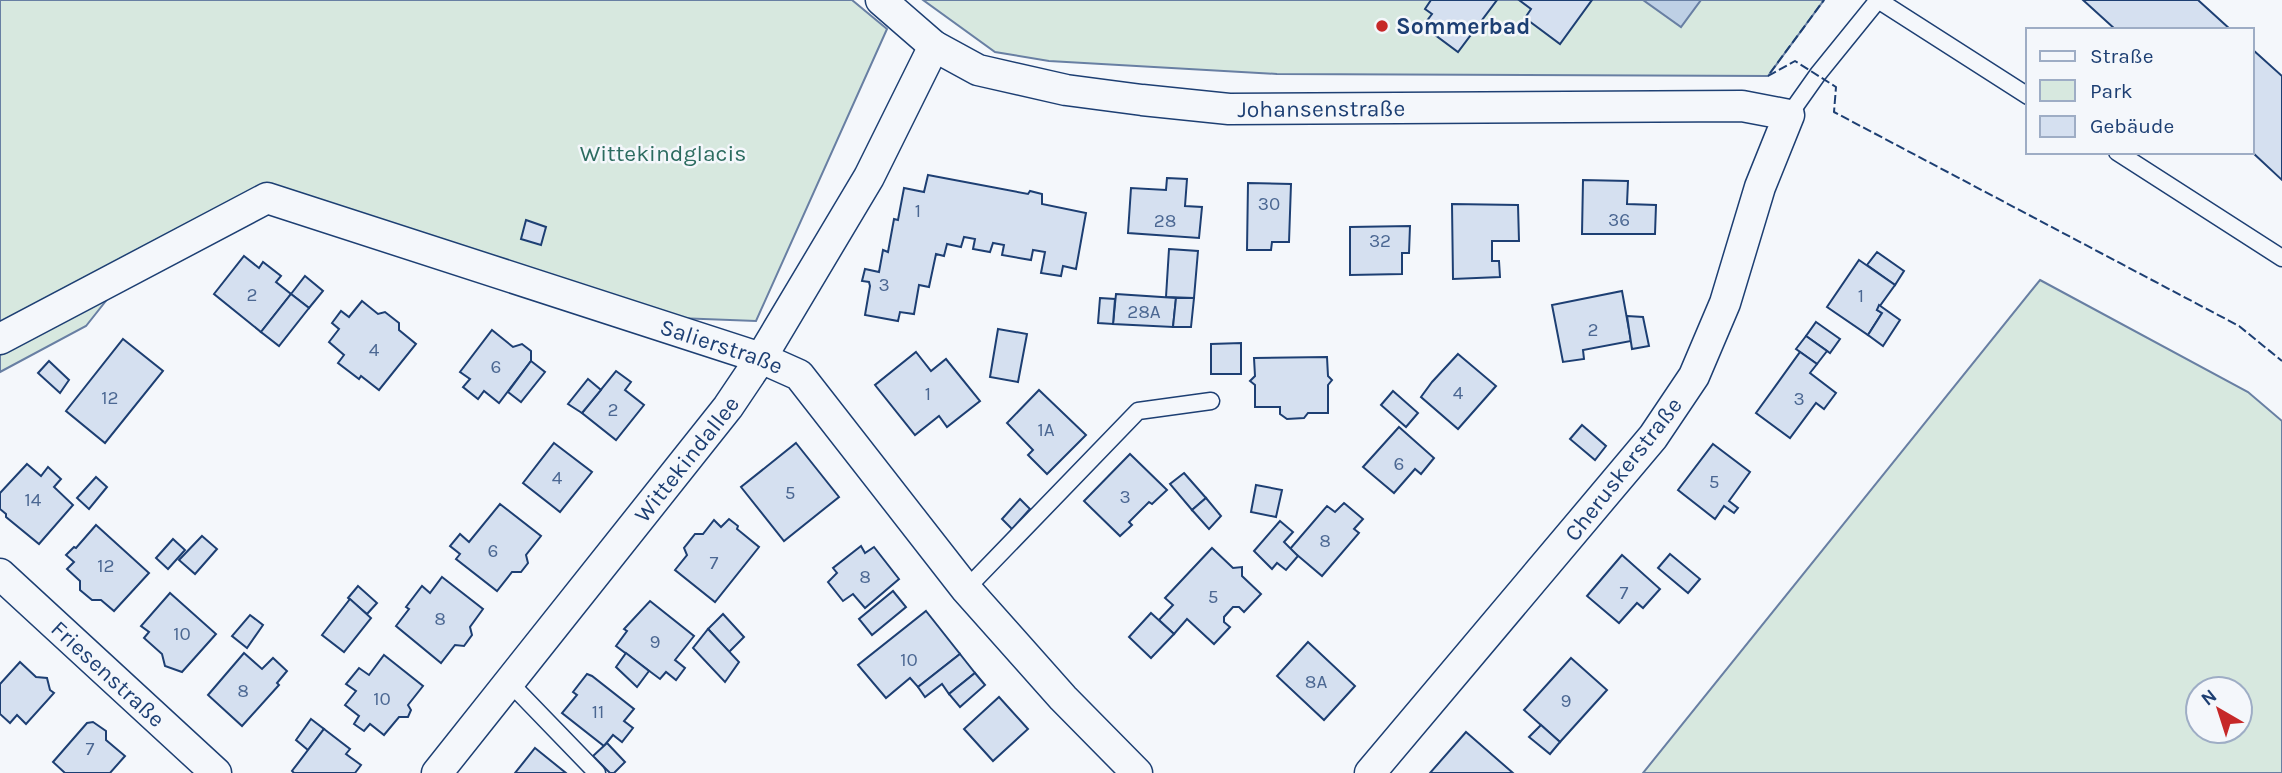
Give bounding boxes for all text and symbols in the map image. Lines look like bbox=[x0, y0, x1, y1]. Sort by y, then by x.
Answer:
place label: Sommerbad bbox=[1396, 13, 1530, 40]
marker: Sommerbad bbox=[1374, 18, 1390, 34]
legend bbox=[2026, 28, 2254, 154]
text: Straße bbox=[2090, 44, 2153, 68]
text: Park bbox=[2090, 79, 2133, 103]
street label: Johansenstraße bbox=[1237, 95, 1405, 123]
text: Gebäude bbox=[2090, 114, 2174, 138]
park label: Wittekindglacis bbox=[580, 140, 746, 167]
house number: 30 bbox=[1258, 193, 1280, 215]
house number: 1 bbox=[915, 200, 921, 222]
house number: 36 bbox=[1608, 209, 1630, 231]
house number: 28 bbox=[1154, 210, 1176, 232]
house number: 32 bbox=[1369, 230, 1391, 252]
house number: 3 bbox=[878, 274, 890, 296]
house number: 2 bbox=[246, 284, 258, 306]
house number: 1 bbox=[1858, 285, 1864, 307]
house number: 28A bbox=[1127, 301, 1161, 323]
street label: Salierstraße bbox=[657, 313, 787, 380]
house number: 2 bbox=[1587, 319, 1599, 341]
house number: 4 bbox=[369, 339, 380, 361]
house number: 6 bbox=[491, 356, 501, 378]
house number: 4 bbox=[1453, 382, 1464, 404]
house number: 1 bbox=[925, 383, 931, 405]
house number: 12 bbox=[101, 387, 119, 409]
house number: 3 bbox=[1793, 388, 1805, 410]
street label: Wittekindallee bbox=[629, 391, 745, 528]
street label: Cheruskerstraße bbox=[1559, 392, 1688, 547]
house number: 2 bbox=[607, 399, 619, 421]
house number: 1A bbox=[1037, 419, 1055, 441]
house number: 6 bbox=[1394, 453, 1404, 475]
house number: 4 bbox=[552, 467, 563, 489]
house number: 5 bbox=[1709, 471, 1719, 493]
house number: 5 bbox=[785, 482, 795, 504]
house number: 3 bbox=[1119, 486, 1131, 508]
house number: 14 bbox=[25, 489, 42, 511]
house number: 8 bbox=[1319, 530, 1331, 552]
house number: 6 bbox=[488, 540, 498, 562]
house number: 7 bbox=[710, 552, 719, 574]
house number: 12 bbox=[97, 555, 115, 577]
house number: 8 bbox=[859, 566, 871, 588]
house number: 7 bbox=[1620, 582, 1629, 604]
house number: 5 bbox=[1208, 586, 1218, 608]
house number: 8 bbox=[434, 608, 446, 630]
street label: Friesenstraße bbox=[45, 615, 170, 733]
house number: 10 bbox=[173, 623, 191, 645]
house number: 9 bbox=[649, 631, 661, 653]
house number: 10 bbox=[900, 649, 918, 671]
house number: 8A bbox=[1305, 671, 1327, 693]
north arrow bbox=[2184, 675, 2254, 745]
house number: 8 bbox=[237, 680, 249, 702]
text: N bbox=[2197, 685, 2221, 710]
house number: 10 bbox=[373, 688, 391, 710]
house number: 9 bbox=[1560, 690, 1572, 712]
house number: 11 bbox=[592, 701, 604, 723]
house number: 7 bbox=[86, 738, 95, 760]

